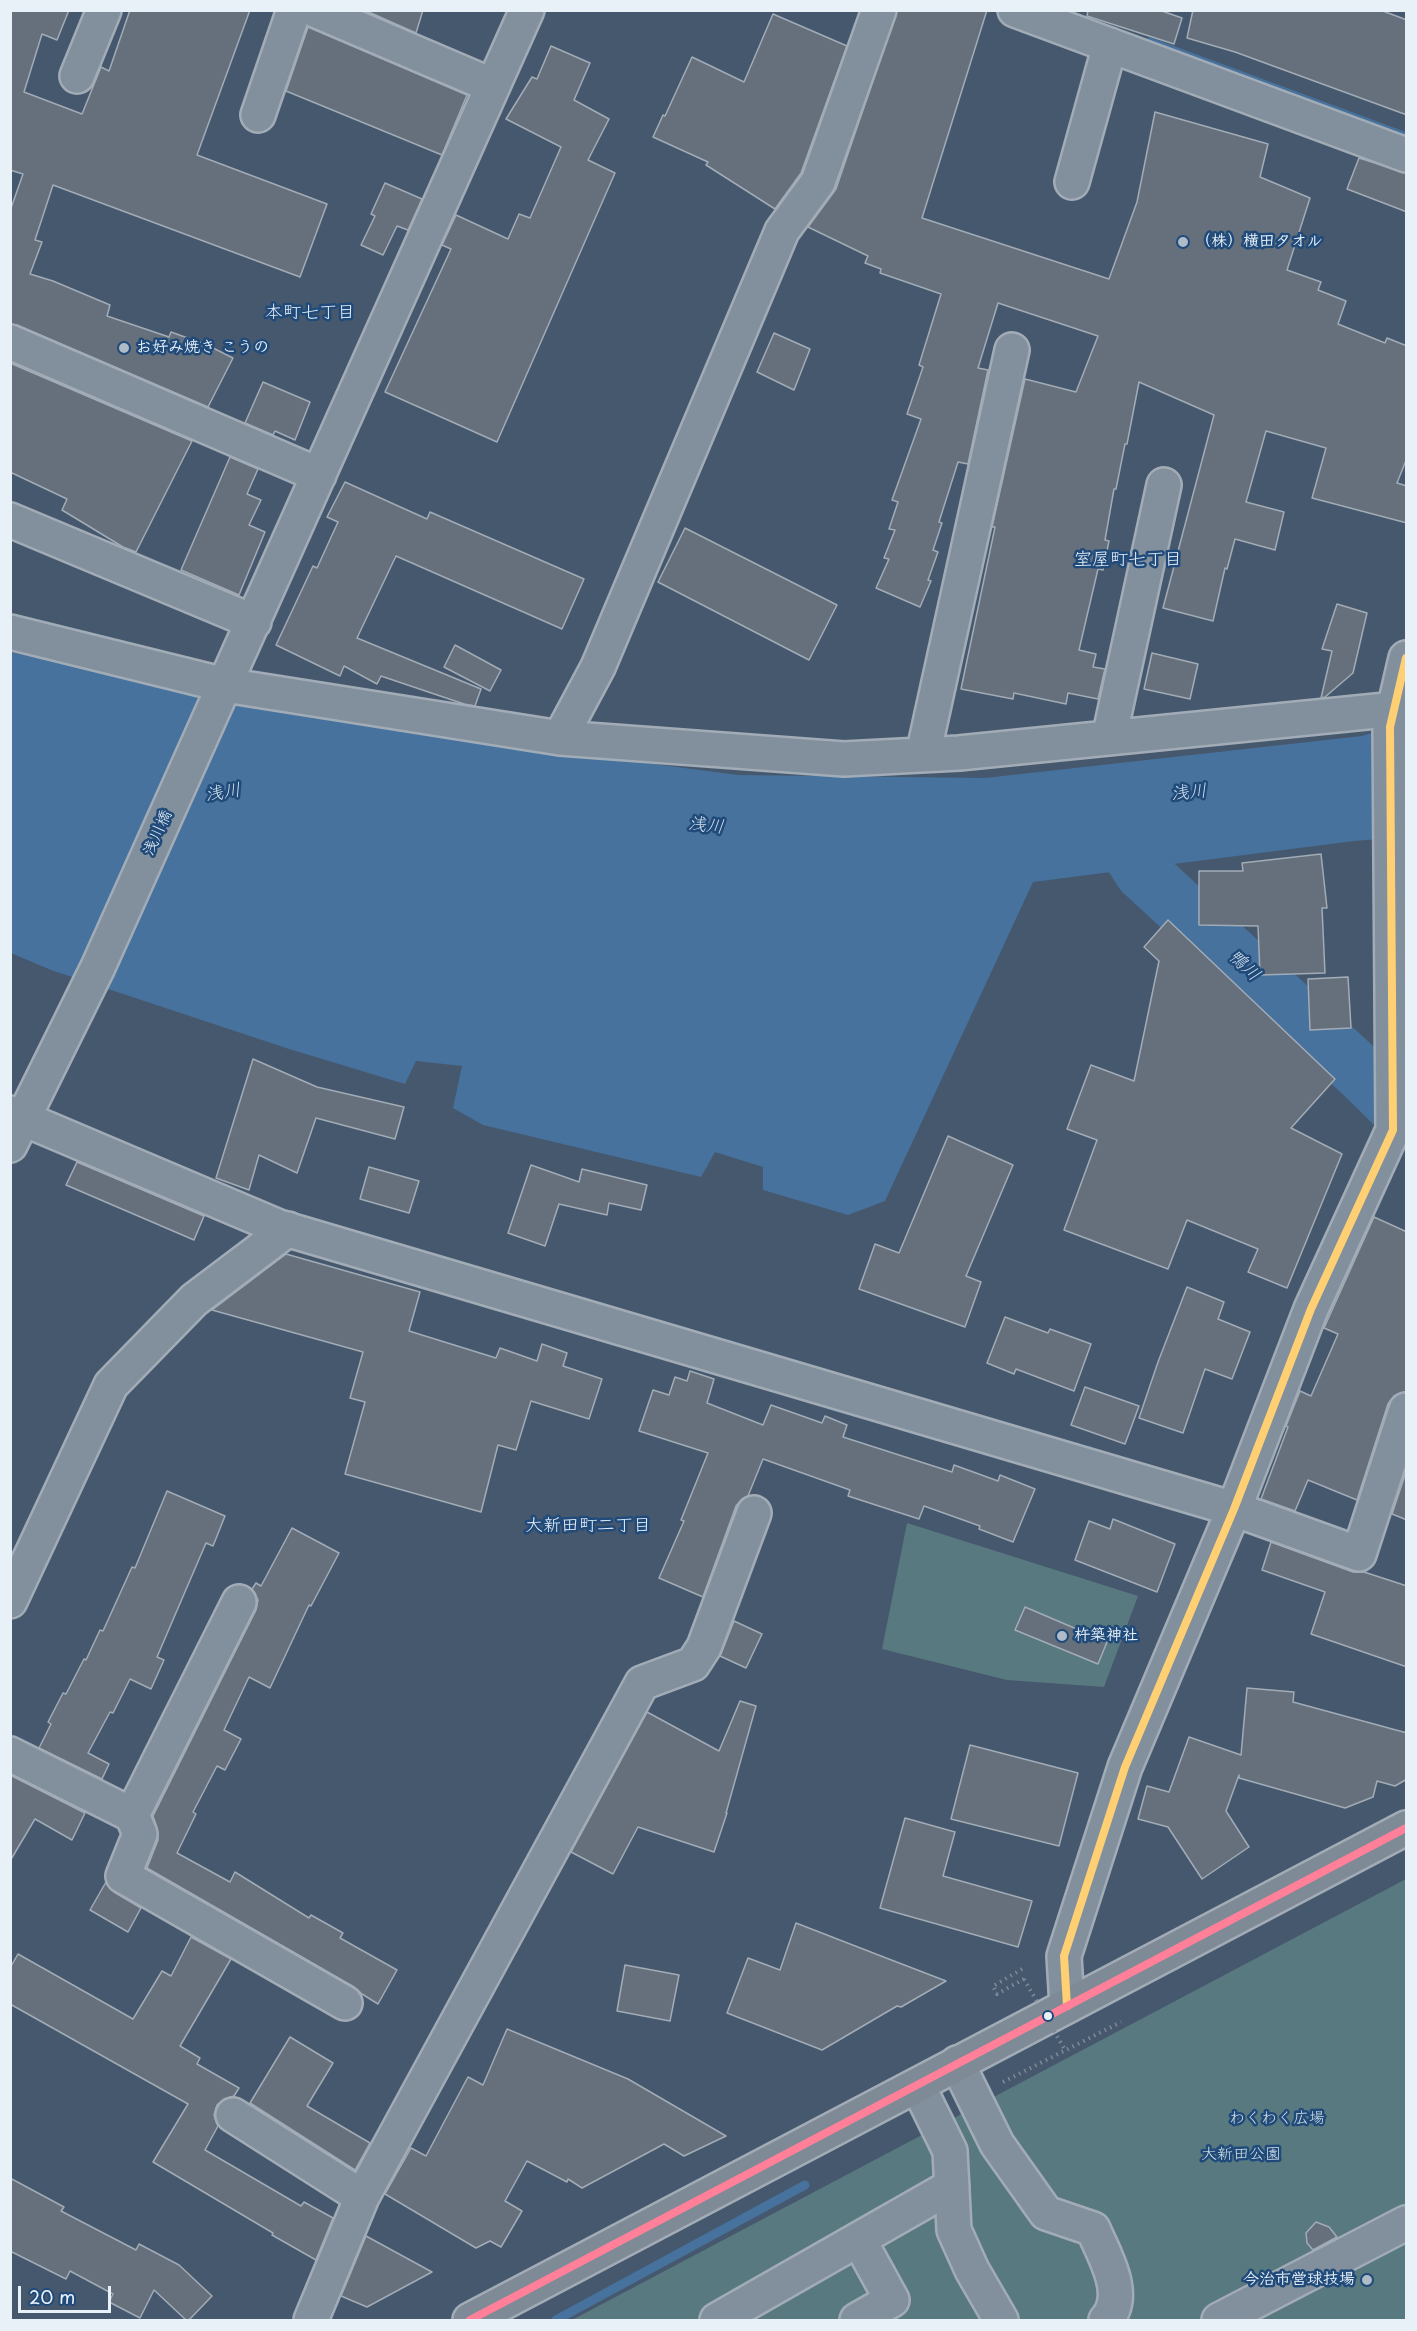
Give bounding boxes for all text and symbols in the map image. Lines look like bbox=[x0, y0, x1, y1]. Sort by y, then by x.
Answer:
place label: （株）横田タオル bbox=[1195, 232, 1323, 252]
marker: （株）横田タオル bbox=[1176, 235, 1190, 249]
district label: 本町七丁目 bbox=[265, 302, 355, 324]
place label: お好み焼き こうの bbox=[136, 338, 269, 358]
marker: お好み焼き こうの bbox=[117, 341, 131, 355]
district label: 室屋町七丁目 bbox=[1074, 549, 1182, 571]
water label: 浅川 bbox=[204, 780, 242, 806]
water label: 浅川 bbox=[1170, 780, 1208, 806]
street label: 浅川橋 bbox=[139, 807, 177, 859]
water label: 浅川 bbox=[687, 813, 725, 839]
water label: 鴨川 bbox=[1223, 946, 1265, 986]
district label: 大新田町二丁目 bbox=[525, 1515, 651, 1537]
place label: 杵築神社 bbox=[1074, 1626, 1138, 1646]
marker: 杵築神社 bbox=[1055, 1629, 1069, 1643]
unlabelled marker bbox=[1042, 2010, 1054, 2022]
park label: わくわく広場 bbox=[1229, 2109, 1325, 2129]
park label: 大新田公園 bbox=[1201, 2145, 1281, 2165]
place label: 今治市営球技場 bbox=[1243, 2270, 1355, 2290]
marker: 今治市営球技場 bbox=[1360, 2273, 1374, 2287]
scale bar bbox=[21, 2274, 114, 2312]
text: 20 m bbox=[29, 2283, 75, 2310]

